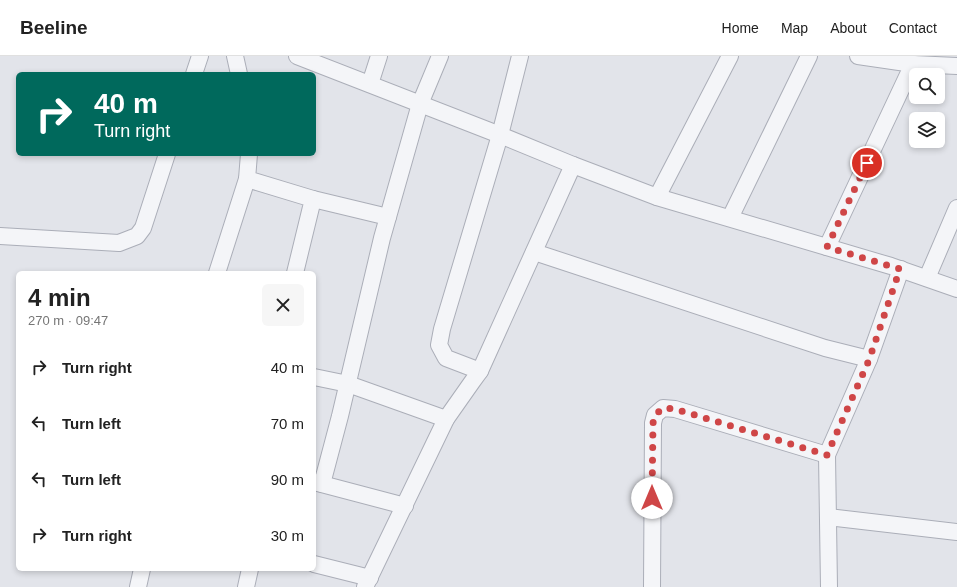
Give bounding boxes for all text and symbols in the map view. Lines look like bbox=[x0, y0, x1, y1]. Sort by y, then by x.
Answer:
text: Beeline bbox=[20, 17, 88, 38]
text: Home bbox=[722, 20, 759, 36]
text: Map bbox=[781, 20, 808, 36]
text: About bbox=[830, 20, 867, 36]
text: Contact bbox=[889, 20, 937, 36]
map controls bbox=[909, 68, 945, 148]
button: search bbox=[909, 68, 945, 104]
icon: right bbox=[28, 88, 80, 140]
text: 40 m bbox=[94, 88, 158, 119]
button: layers bbox=[909, 112, 945, 148]
text: Turn right bbox=[94, 121, 170, 141]
pin bbox=[850, 146, 884, 180]
icon: arrive bbox=[856, 152, 878, 174]
text: 4 min bbox=[28, 284, 91, 311]
button: close bbox=[262, 284, 304, 326]
text: 270 m · 09:47 bbox=[28, 313, 108, 328]
icon: right bbox=[28, 356, 50, 378]
text: Turn right bbox=[62, 359, 132, 376]
text: 40 m bbox=[271, 359, 304, 376]
icon: left bbox=[28, 412, 50, 434]
text: Turn left bbox=[62, 415, 121, 432]
text: 70 m bbox=[271, 415, 304, 432]
icon: left bbox=[28, 468, 50, 490]
text: Turn left bbox=[62, 471, 121, 488]
text: 90 m bbox=[271, 471, 304, 488]
position arrow bbox=[631, 477, 673, 519]
icon: right bbox=[28, 524, 50, 546]
text: Turn right bbox=[62, 527, 132, 544]
text: 30 m bbox=[271, 527, 304, 544]

